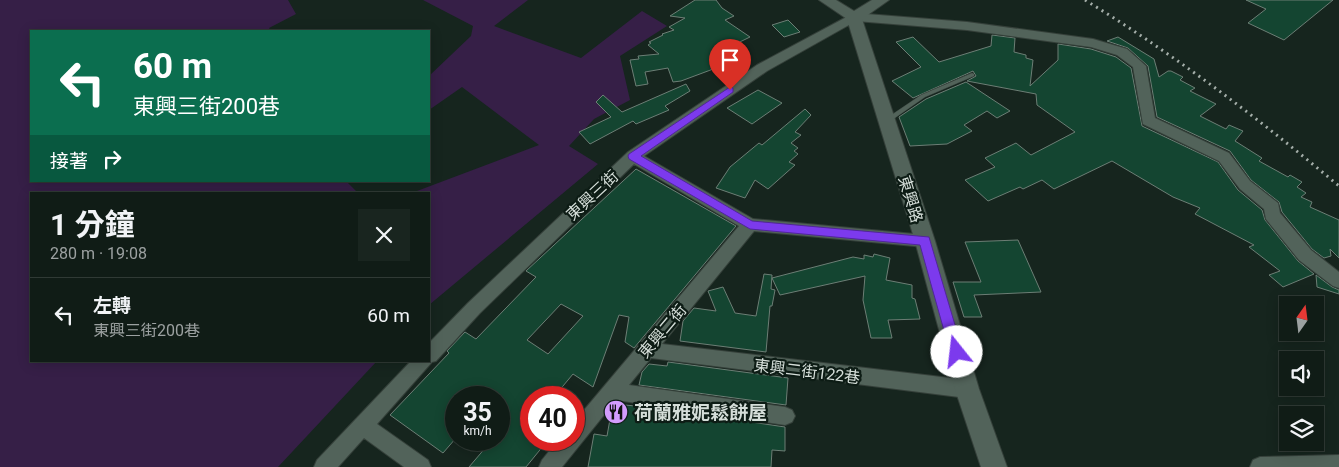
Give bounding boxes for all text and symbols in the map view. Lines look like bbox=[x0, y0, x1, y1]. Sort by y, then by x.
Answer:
pin bbox=[709, 39, 751, 90]
text: 60 m bbox=[133, 46, 212, 87]
icon: arrive bbox=[716, 46, 744, 74]
icon: left bbox=[50, 50, 115, 115]
text: 東興三街200巷 bbox=[133, 94, 280, 119]
icon: right bbox=[98, 145, 126, 173]
text: 接著 bbox=[50, 150, 88, 173]
street label: 東興三街 bbox=[562, 167, 622, 224]
street label: 東興路 bbox=[894, 173, 927, 225]
text: 1 分鐘 bbox=[50, 207, 135, 242]
button: close bbox=[358, 209, 410, 261]
text: 280 m · 19:08 bbox=[50, 244, 147, 263]
text: 左轉 bbox=[93, 294, 131, 317]
north arrow bbox=[1279, 296, 1324, 341]
map controls bbox=[1279, 296, 1324, 451]
icon: left bbox=[50, 301, 78, 329]
street label: 東興二街 bbox=[635, 301, 690, 362]
text: 60 m bbox=[367, 304, 410, 327]
text: 東興三街200巷 bbox=[93, 321, 200, 340]
position arrow bbox=[930, 325, 982, 377]
button: sound bbox=[1279, 351, 1324, 396]
street label: 東興二街122巷 bbox=[753, 356, 861, 387]
speed limit sign: 40 bbox=[520, 386, 585, 451]
text: 35 bbox=[463, 398, 492, 427]
restaurant icon: 荷蘭雅妮鬆餅屋 bbox=[603, 399, 629, 425]
place label: 荷蘭雅妮鬆餅屋 bbox=[634, 401, 767, 424]
button: layers bbox=[1279, 406, 1324, 451]
text: km/h bbox=[463, 424, 492, 438]

